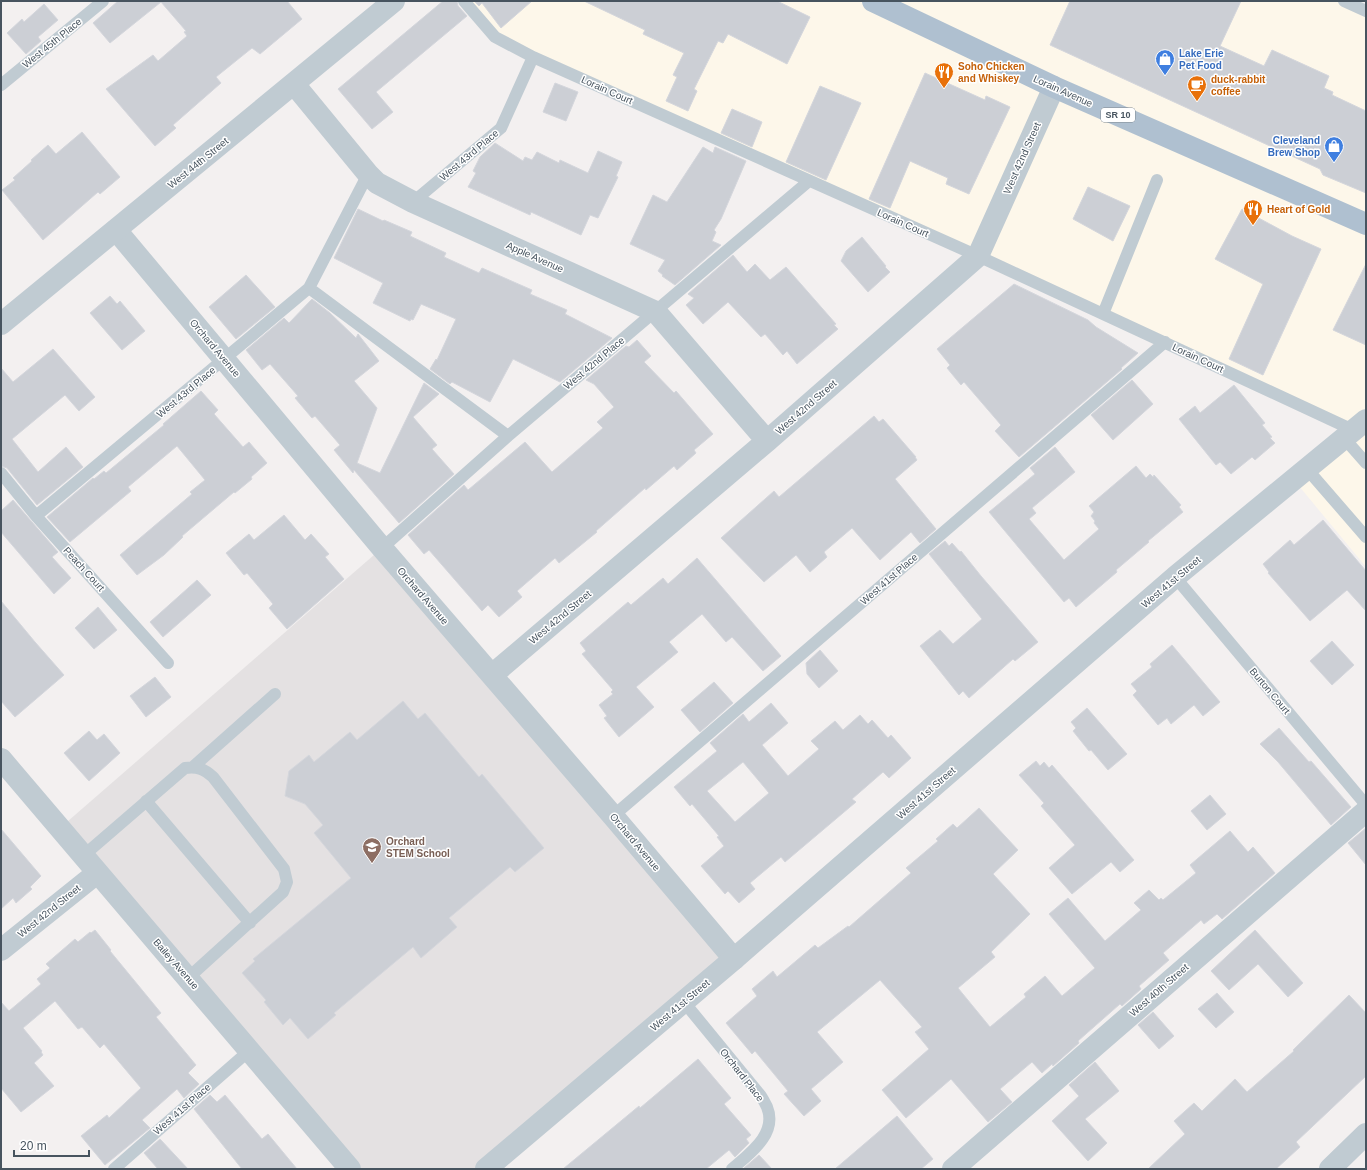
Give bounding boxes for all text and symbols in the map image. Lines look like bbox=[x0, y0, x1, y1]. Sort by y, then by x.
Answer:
street label: West 45th Place bbox=[20, 16, 84, 70]
shop icon: Lake Erie Pet Food bbox=[1154, 48, 1176, 76]
place label: Lake Erie Pet Food bbox=[1179, 48, 1224, 71]
restaurant icon: Soho Chicken and Whiskey bbox=[933, 61, 955, 89]
place label: Soho Chicken and Whiskey bbox=[958, 61, 1025, 84]
street label: Lorain Avenue bbox=[1032, 73, 1095, 109]
street label: Lorain Court bbox=[580, 74, 635, 106]
cafe icon: duck-rabbit coffee bbox=[1186, 74, 1208, 102]
place label: duck-rabbit coffee bbox=[1211, 74, 1266, 97]
road number: SR 10 bbox=[1101, 108, 1135, 122]
street label: West 42nd Street bbox=[1001, 120, 1043, 195]
street label: West 43rd Place bbox=[437, 127, 501, 183]
street label: West 44th Street bbox=[166, 135, 231, 191]
place label: Cleveland Brew Shop bbox=[1268, 135, 1320, 158]
shop icon: Cleveland Brew Shop bbox=[1323, 135, 1345, 163]
restaurant icon: Heart of Gold bbox=[1242, 198, 1264, 226]
place label: Heart of Gold bbox=[1267, 204, 1330, 215]
street label: Lorain Court bbox=[876, 207, 931, 239]
street label: Apple Avenue bbox=[505, 239, 566, 275]
street label: Orchard Avenue bbox=[188, 317, 243, 379]
street label: West 42nd Place bbox=[562, 334, 627, 391]
street label: Lorain Court bbox=[1171, 341, 1225, 375]
street label: West 43rd Place bbox=[154, 364, 218, 420]
street label: West 42nd Street bbox=[773, 377, 839, 436]
street label: Peach Court bbox=[61, 545, 107, 593]
street label: West 41st Place bbox=[858, 551, 920, 607]
street label: West 41st Street bbox=[1139, 554, 1203, 610]
street label: Orchard Avenue bbox=[395, 565, 451, 627]
street label: West 42nd Street bbox=[527, 588, 593, 646]
street label: Burton Court bbox=[1248, 666, 1293, 716]
street label: West 41st Street bbox=[895, 765, 958, 821]
street label: Orchard Avenue bbox=[608, 811, 663, 873]
school or university icon: Orchard STEM School bbox=[361, 836, 383, 864]
place label: Orchard STEM School bbox=[386, 836, 450, 859]
street label: West 42nd Street bbox=[16, 882, 83, 940]
street label: Bailey Avenue bbox=[151, 937, 201, 992]
street label: West 40th Street bbox=[1127, 961, 1191, 1019]
street label: West 41st Street bbox=[648, 977, 712, 1033]
street label: Orchard Place bbox=[718, 1046, 766, 1104]
street label: West 41st Place bbox=[151, 1081, 213, 1137]
scale bar bbox=[14, 1132, 89, 1158]
text: 20 m bbox=[20, 1139, 47, 1153]

